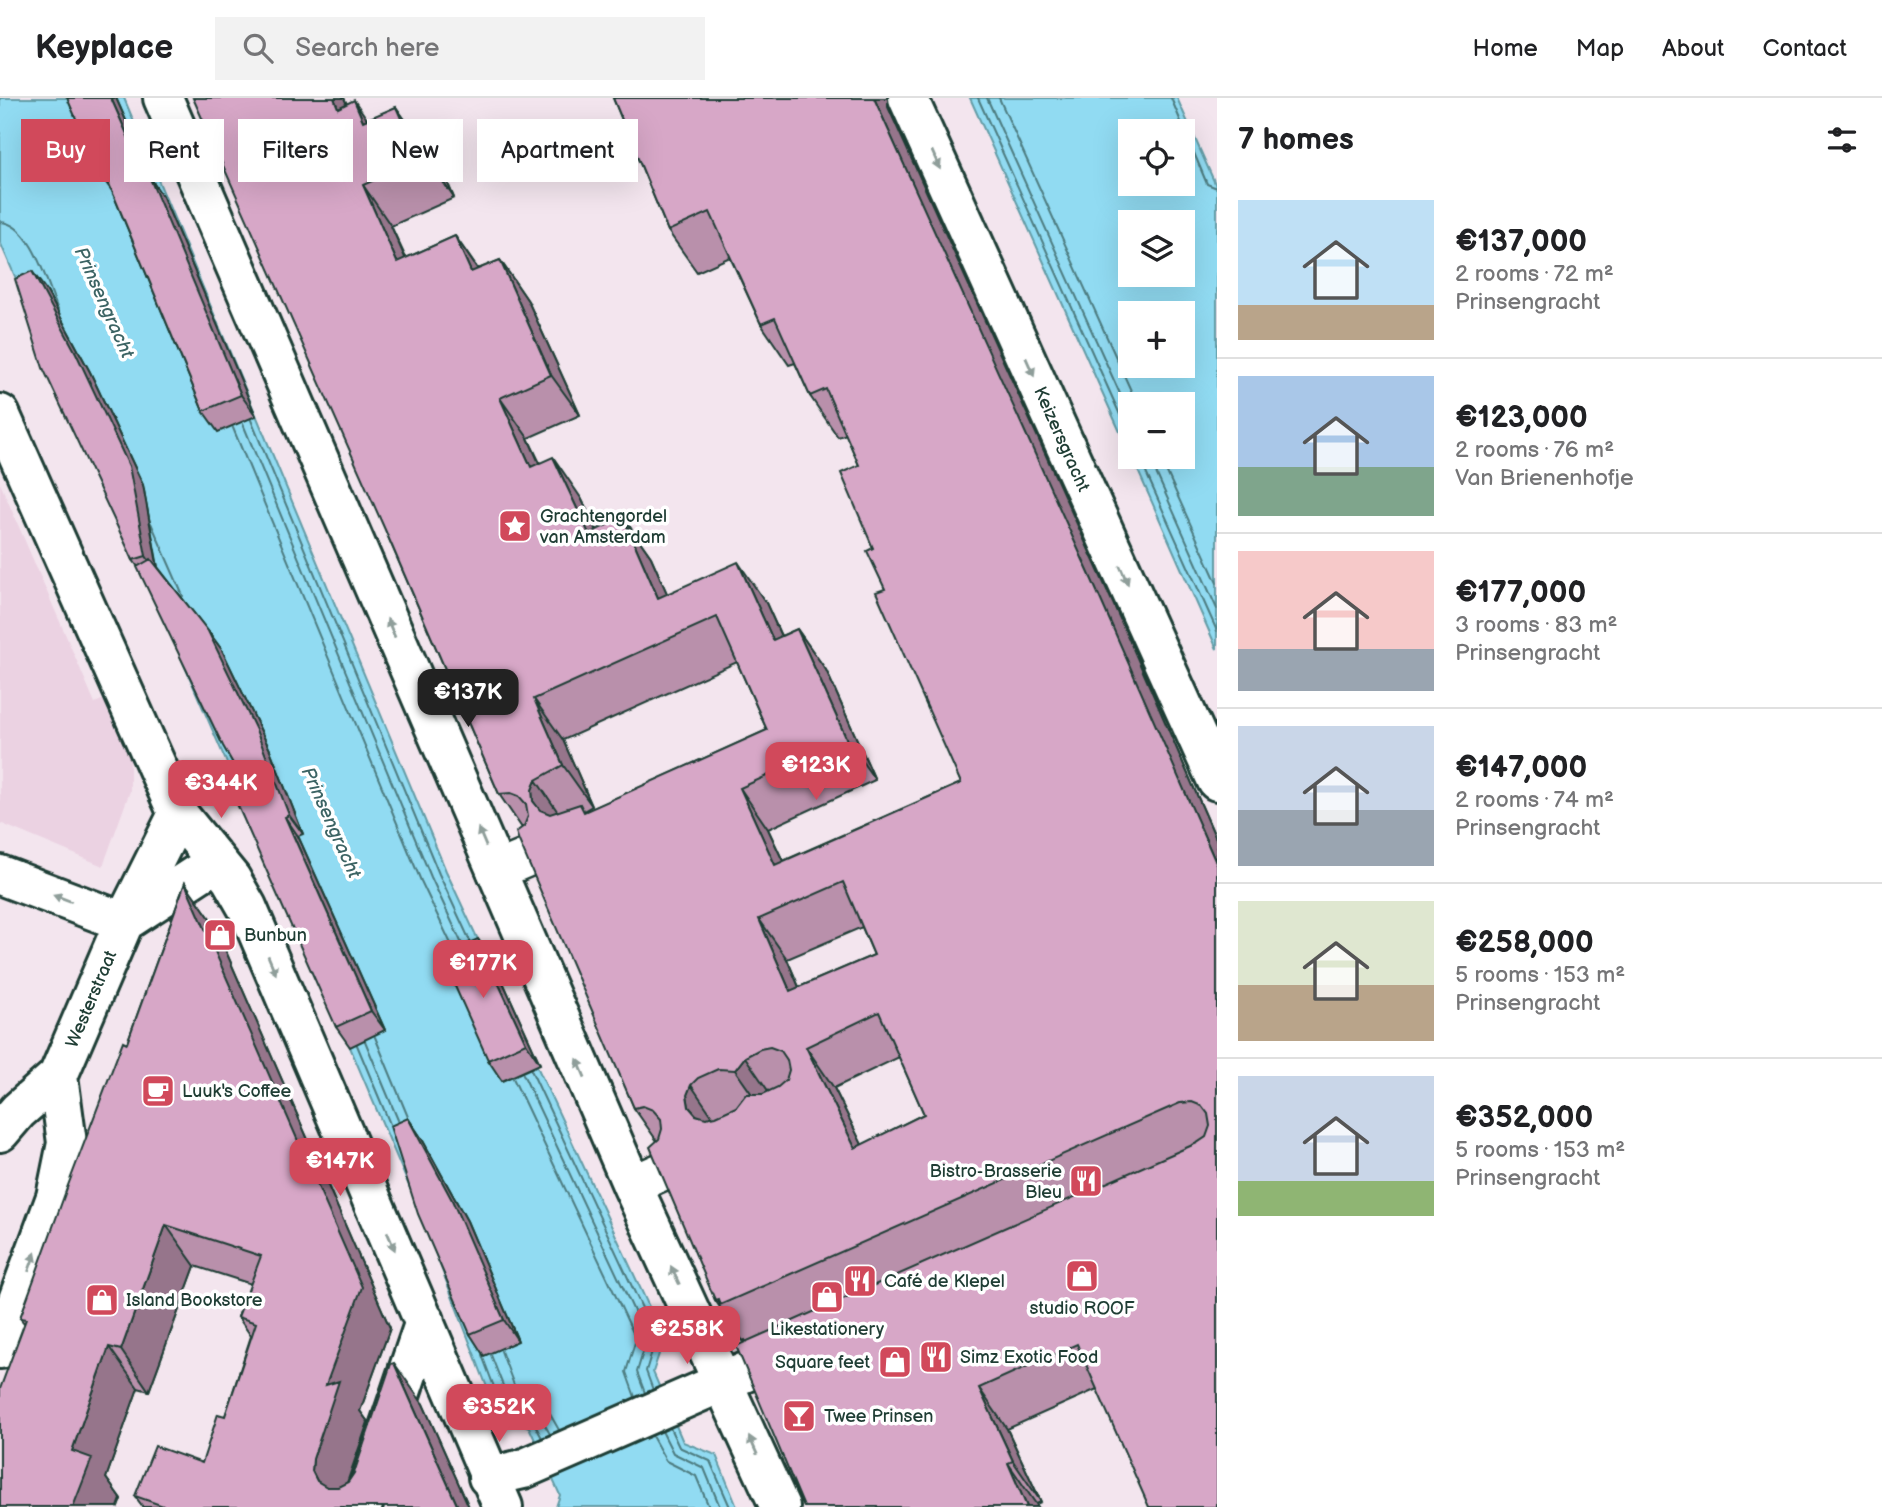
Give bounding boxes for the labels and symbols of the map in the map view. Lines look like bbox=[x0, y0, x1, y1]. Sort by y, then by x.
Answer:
one-way arrow bbox=[930, 150, 942, 170]
water label: Prinsengracht bbox=[69, 243, 139, 363]
one-way arrow bbox=[1025, 357, 1036, 378]
street label: Keizersgracht bbox=[1029, 384, 1094, 495]
place label: Grachtengordel van Amsterdam bbox=[539, 506, 667, 548]
place icon: Grachtengordel van Amsterdam bbox=[496, 507, 534, 545]
one-way arrow bbox=[1119, 564, 1130, 585]
one-way arrow bbox=[386, 617, 397, 638]
pin: €137K bbox=[419, 670, 517, 729]
pin: €123K bbox=[767, 742, 865, 802]
pin: €344K bbox=[172, 760, 270, 820]
water label: Prinsengracht bbox=[296, 763, 366, 883]
one-way arrow bbox=[476, 826, 487, 847]
one-way arrow bbox=[51, 893, 72, 904]
shop icon: Bunbun bbox=[201, 916, 239, 954]
place label: Bunbun bbox=[244, 925, 307, 946]
pin: €177K bbox=[434, 940, 532, 1000]
street label: Westerstraat bbox=[62, 947, 122, 1051]
one-way arrow bbox=[267, 954, 278, 975]
one-way arrow bbox=[576, 1057, 587, 1078]
cafe icon: Luuk's Coffee bbox=[139, 1072, 177, 1110]
place label: Luuk's Coffee bbox=[182, 1081, 292, 1102]
pin: €147K bbox=[291, 1138, 389, 1198]
place label: Bistro-Brasserie Bleu bbox=[930, 1161, 1062, 1203]
restaurant icon: Bistro-Brasserie Bleu bbox=[1067, 1162, 1105, 1200]
one-way arrow bbox=[385, 1231, 397, 1251]
one-way arrow bbox=[27, 1252, 38, 1273]
shop icon: studio ROOF bbox=[1063, 1257, 1101, 1295]
restaurant icon: Café de Klepel bbox=[841, 1262, 879, 1300]
one-way arrow bbox=[669, 1265, 680, 1286]
place label: Café de Klepel bbox=[884, 1271, 1005, 1292]
shop icon: Likestationery bbox=[808, 1278, 846, 1316]
shop icon: Island Bookstore bbox=[83, 1281, 121, 1319]
place label: Island Bookstore bbox=[126, 1290, 263, 1311]
place label: studio ROOF bbox=[1030, 1298, 1135, 1319]
pin: €258K bbox=[638, 1306, 736, 1366]
place label: Likestationery bbox=[770, 1319, 885, 1340]
restaurant icon: Simz Exotic Food bbox=[917, 1338, 955, 1376]
shop icon: Square feet bbox=[876, 1343, 914, 1381]
place label: Simz Exotic Food bbox=[960, 1347, 1098, 1368]
place label: Square feet bbox=[775, 1352, 870, 1373]
pin: €352K bbox=[450, 1384, 548, 1444]
bar icon: Twee Prinsen bbox=[780, 1397, 818, 1435]
place label: Twee Prinsen bbox=[824, 1406, 933, 1427]
one-way arrow bbox=[747, 1434, 758, 1455]

